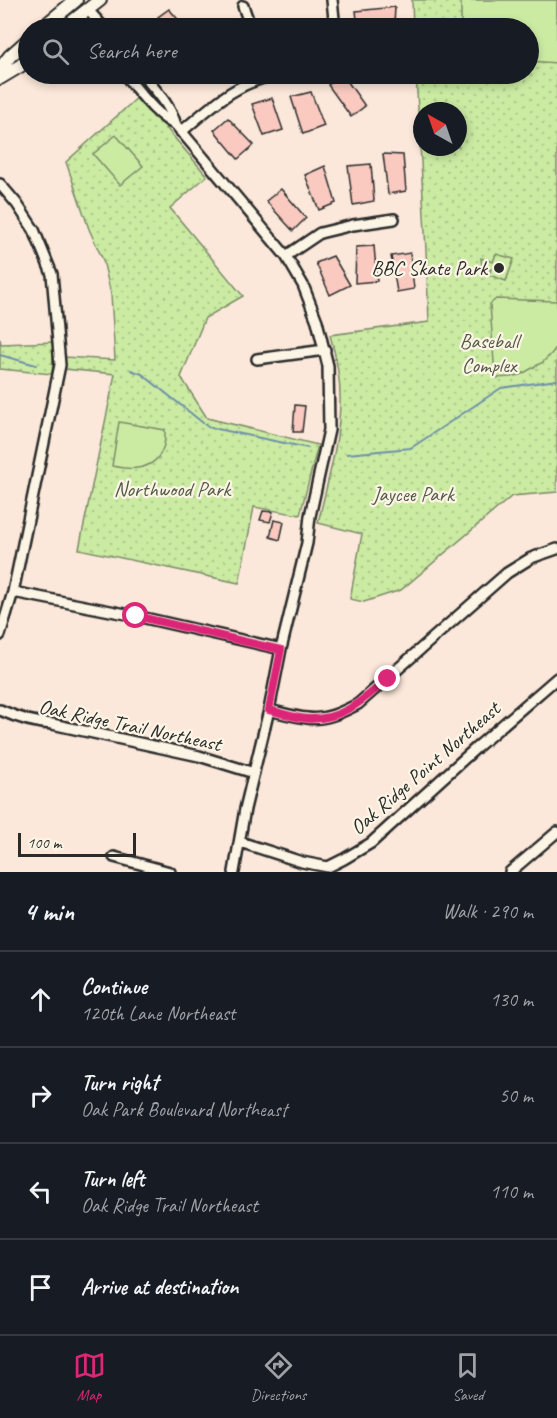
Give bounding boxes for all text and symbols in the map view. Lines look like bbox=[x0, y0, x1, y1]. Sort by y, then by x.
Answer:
search box bbox=[18, 18, 539, 84]
icon: search bbox=[39, 35, 72, 68]
text: Search here bbox=[87, 37, 177, 65]
north arrow bbox=[413, 102, 467, 156]
place label: BBC Skate Park bbox=[371, 255, 489, 281]
marker: BBC Skate Park bbox=[492, 261, 506, 275]
park label: Baseball Complex bbox=[460, 328, 522, 378]
park label: Northwood Park bbox=[114, 476, 233, 502]
park label: Jaycee Park bbox=[371, 481, 456, 507]
route start bbox=[122, 602, 148, 628]
route end bbox=[374, 665, 400, 691]
street label: Oak Ridge Trail Northeast bbox=[37, 693, 225, 757]
street label: Oak Ridge Point Northeast bbox=[345, 694, 507, 840]
scale bar bbox=[18, 830, 136, 858]
text: 100 m bbox=[27, 833, 61, 853]
text: 4 min bbox=[24, 895, 74, 928]
text: Walk · 290 m bbox=[443, 899, 533, 924]
text: Continue bbox=[81, 973, 147, 1001]
icon: ahead bbox=[24, 983, 57, 1016]
text: 130 m bbox=[490, 987, 533, 1012]
text: 120th Lane Northeast bbox=[81, 1001, 235, 1026]
text: Turn right bbox=[81, 1069, 158, 1097]
icon: right bbox=[24, 1079, 57, 1112]
text: 50 m bbox=[499, 1083, 533, 1108]
text: Oak Park Boulevard Northeast bbox=[81, 1097, 287, 1122]
text: Turn left bbox=[81, 1165, 145, 1193]
icon: left bbox=[24, 1175, 57, 1208]
text: 110 m bbox=[490, 1179, 533, 1204]
text: Oak Ridge Trail Northeast bbox=[81, 1193, 258, 1218]
icon: arrive bbox=[24, 1271, 57, 1304]
text: Arrive at destination bbox=[81, 1273, 238, 1301]
tab: Map bbox=[73, 1349, 106, 1405]
tab: Directions bbox=[251, 1349, 306, 1405]
tab: Saved bbox=[451, 1349, 484, 1405]

